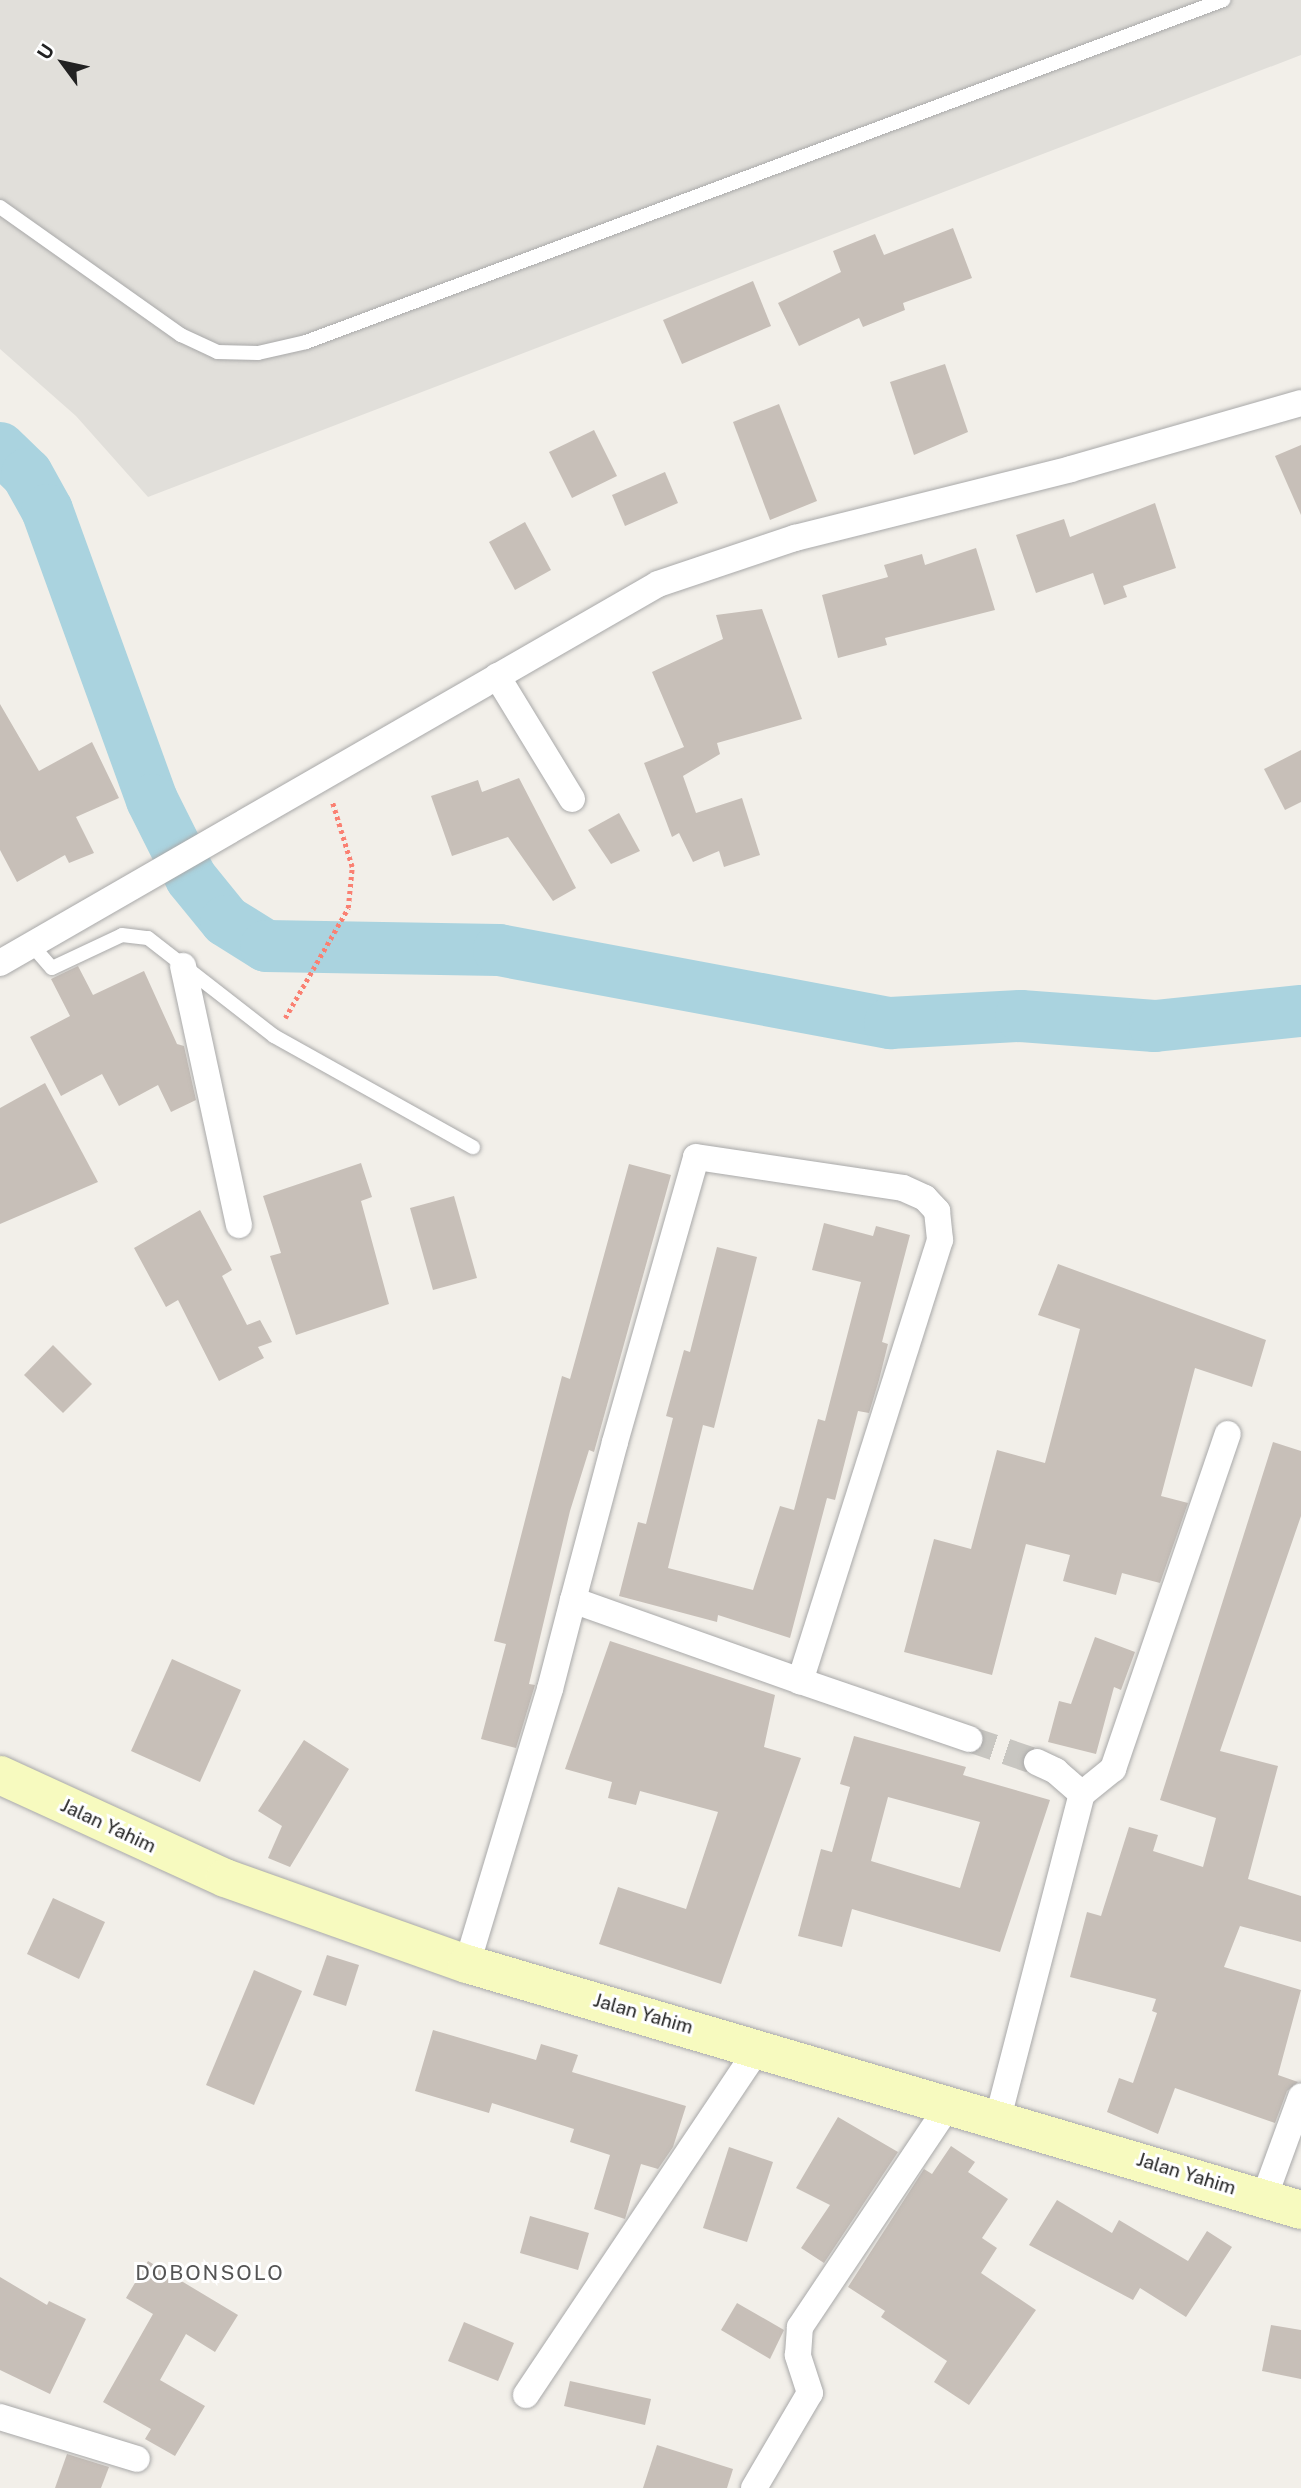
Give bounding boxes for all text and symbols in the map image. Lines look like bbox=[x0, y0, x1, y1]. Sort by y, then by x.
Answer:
north arrow bbox=[28, 28, 98, 98]
text: U bbox=[32, 40, 58, 63]
street label: Jalan Yahim bbox=[57, 1794, 159, 1858]
street label: Jalan Yahim bbox=[591, 1989, 695, 2039]
street label: Jalan Yahim bbox=[1134, 2148, 1238, 2200]
district label: DOBONSOLO bbox=[136, 2260, 284, 2286]

